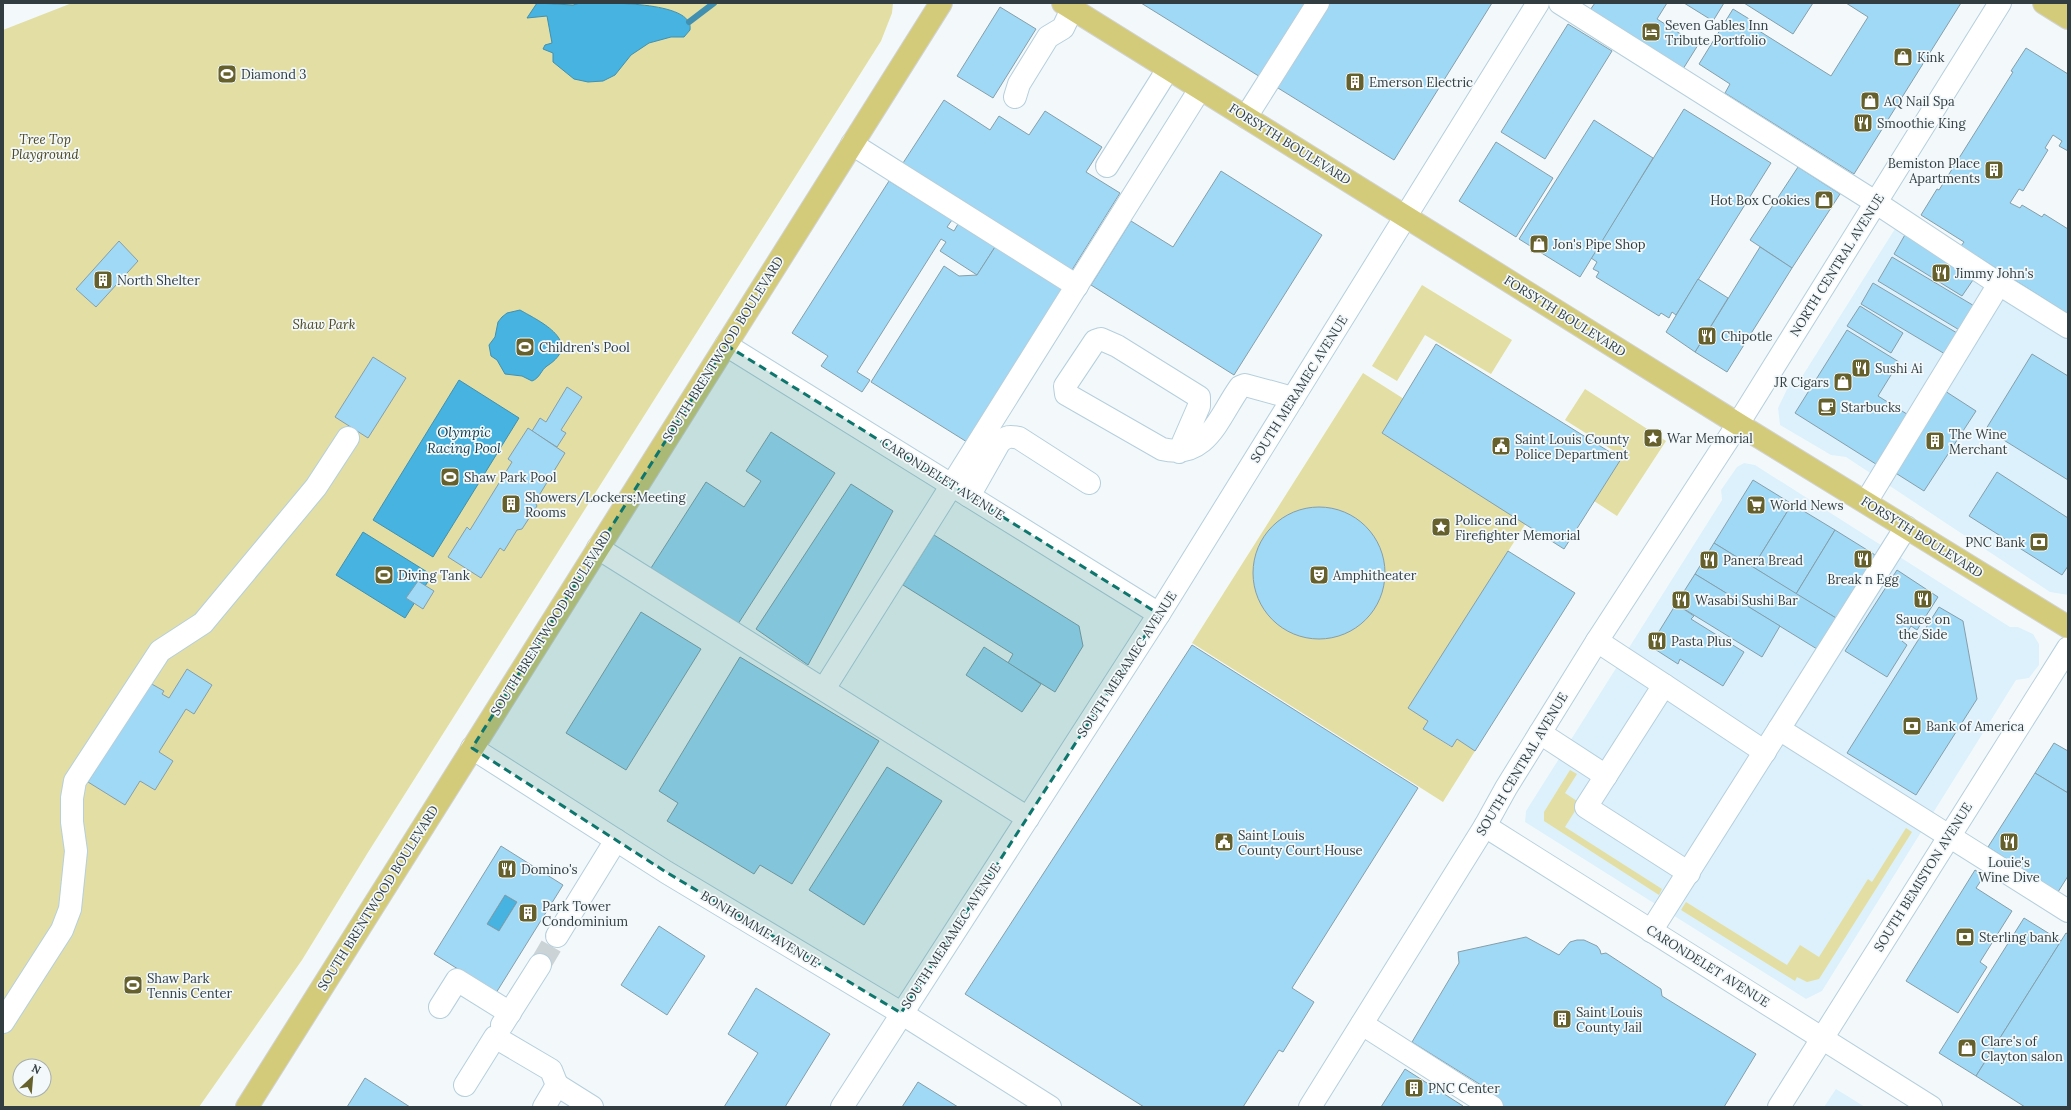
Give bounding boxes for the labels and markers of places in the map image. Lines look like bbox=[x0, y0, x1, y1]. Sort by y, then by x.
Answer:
place label: Seven Gables Inn Tribute Portfolio bbox=[1665, 17, 1769, 49]
hotel icon: Seven Gables Inn Tribute Portfolio bbox=[1640, 21, 1662, 43]
shop icon: Kink bbox=[1892, 46, 1914, 68]
place label: Kink bbox=[1917, 49, 1944, 66]
sports icon: Diamond 3 bbox=[216, 63, 238, 85]
place label: Diamond 3 bbox=[241, 66, 307, 83]
building icon: Emerson Electric bbox=[1344, 71, 1366, 93]
place label: Emerson Electric bbox=[1369, 74, 1473, 91]
shop icon: AQ Nail Spa bbox=[1859, 90, 1881, 112]
place label: AQ Nail Spa bbox=[1883, 93, 1955, 110]
restaurant icon: Smoothie King bbox=[1852, 112, 1874, 134]
place label: Smoothie King bbox=[1877, 115, 1966, 132]
place label: Bemiston Place Apartments bbox=[1888, 155, 1980, 187]
building icon: Bemiston Place Apartments bbox=[1983, 159, 2005, 181]
shop icon: Hot Box Cookies bbox=[1813, 189, 1835, 211]
place label: Hot Box Cookies bbox=[1710, 192, 1810, 209]
shop icon: Jon's Pipe Shop bbox=[1528, 233, 1550, 255]
place label: Jon's Pipe Shop bbox=[1552, 236, 1646, 253]
restaurant icon: Jimmy John's bbox=[1930, 262, 1952, 284]
place label: Jimmy John's bbox=[1954, 265, 2034, 282]
building icon: North Shelter bbox=[92, 269, 114, 291]
place label: North Shelter bbox=[117, 272, 200, 289]
restaurant icon: Chipotle bbox=[1696, 325, 1718, 347]
place label: Chipotle bbox=[1721, 328, 1773, 345]
sports icon: Children's Pool bbox=[514, 336, 536, 358]
place label: Children's Pool bbox=[539, 339, 630, 356]
restaurant icon: Sushi Ai bbox=[1850, 357, 1872, 379]
place label: Sushi Ai bbox=[1875, 360, 1923, 377]
shop icon: JR Cigars bbox=[1832, 371, 1854, 393]
place label: JR Cigars bbox=[1773, 374, 1829, 391]
cafe icon: Starbucks bbox=[1816, 396, 1838, 418]
place label: Starbucks bbox=[1841, 399, 1901, 416]
place label: The Wine Merchant bbox=[1949, 426, 2008, 458]
place icon: War Memorial bbox=[1642, 427, 1664, 449]
place label: War Memorial bbox=[1667, 430, 1753, 447]
building icon: The Wine Merchant bbox=[1924, 430, 1946, 452]
place label: Saint Louis County Police Department bbox=[1515, 431, 1629, 463]
public building icon: Saint Louis County Police Department bbox=[1490, 435, 1512, 457]
sports icon: Shaw Park Pool bbox=[439, 466, 461, 488]
place label: Shaw Park Pool bbox=[464, 469, 557, 486]
place label: Showers/Lockers;Meeting Rooms bbox=[525, 489, 686, 521]
building icon: Showers/Lockers;Meeting Rooms bbox=[500, 493, 522, 515]
supermarket icon: World News bbox=[1745, 494, 1767, 516]
place label: World News bbox=[1770, 497, 1844, 514]
place label: Police and Firefighter Memorial bbox=[1455, 512, 1581, 544]
place icon: Police and Firefighter Memorial bbox=[1430, 516, 1452, 538]
bank icon: PNC Bank bbox=[2028, 531, 2050, 553]
place label: PNC Bank bbox=[1965, 534, 2025, 551]
restaurant icon: Break n Egg bbox=[1852, 548, 1874, 570]
restaurant icon: Panera Bread bbox=[1698, 549, 1720, 571]
place label: Panera Bread bbox=[1723, 552, 1803, 569]
sports icon: Diving Tank bbox=[373, 564, 395, 586]
theatre icon: Amphitheater bbox=[1308, 564, 1330, 586]
place label: Diving Tank bbox=[398, 567, 470, 584]
place label: Amphitheater bbox=[1332, 567, 1417, 584]
place label: Break n Egg bbox=[1827, 571, 1899, 588]
restaurant icon: Sauce on the Side bbox=[1912, 588, 1934, 610]
restaurant icon: Wasabi Sushi Bar bbox=[1670, 589, 1692, 611]
place label: Wasabi Sushi Bar bbox=[1695, 592, 1798, 609]
place label: Sauce on the Side bbox=[1896, 611, 1950, 643]
restaurant icon: Pasta Plus bbox=[1646, 630, 1668, 652]
place label: Pasta Plus bbox=[1671, 633, 1732, 650]
bank icon: Bank of America bbox=[1901, 715, 1923, 737]
place label: Bank of America bbox=[1926, 718, 2024, 735]
place label: Saint Louis County Court House bbox=[1238, 827, 1362, 859]
public building icon: Saint Louis County Court House bbox=[1213, 831, 1235, 853]
restaurant icon: Louie's Wine Dive bbox=[1998, 831, 2020, 853]
place label: Louie's Wine Dive bbox=[1978, 854, 2040, 886]
restaurant icon: Domino's bbox=[496, 858, 518, 880]
place label: Domino's bbox=[521, 861, 578, 878]
place label: Park Tower Condominium bbox=[542, 898, 629, 930]
building icon: Park Tower Condominium bbox=[517, 902, 539, 924]
bank icon: Sterling bank bbox=[1954, 926, 1976, 948]
place label: Sterling bank bbox=[1979, 929, 2059, 946]
place label: Shaw Park Tennis Center bbox=[147, 970, 233, 1002]
sports icon: Shaw Park Tennis Center bbox=[122, 974, 144, 996]
place label: Saint Louis County Jail bbox=[1576, 1004, 1643, 1036]
building icon: Saint Louis County Jail bbox=[1551, 1008, 1573, 1030]
place label: Clare's of Clayton salon bbox=[1981, 1033, 2063, 1065]
shop icon: Clare's of Clayton salon bbox=[1956, 1037, 1978, 1059]
building icon: PNC Center bbox=[1403, 1077, 1425, 1099]
place label: PNC Center bbox=[1428, 1080, 1500, 1097]

